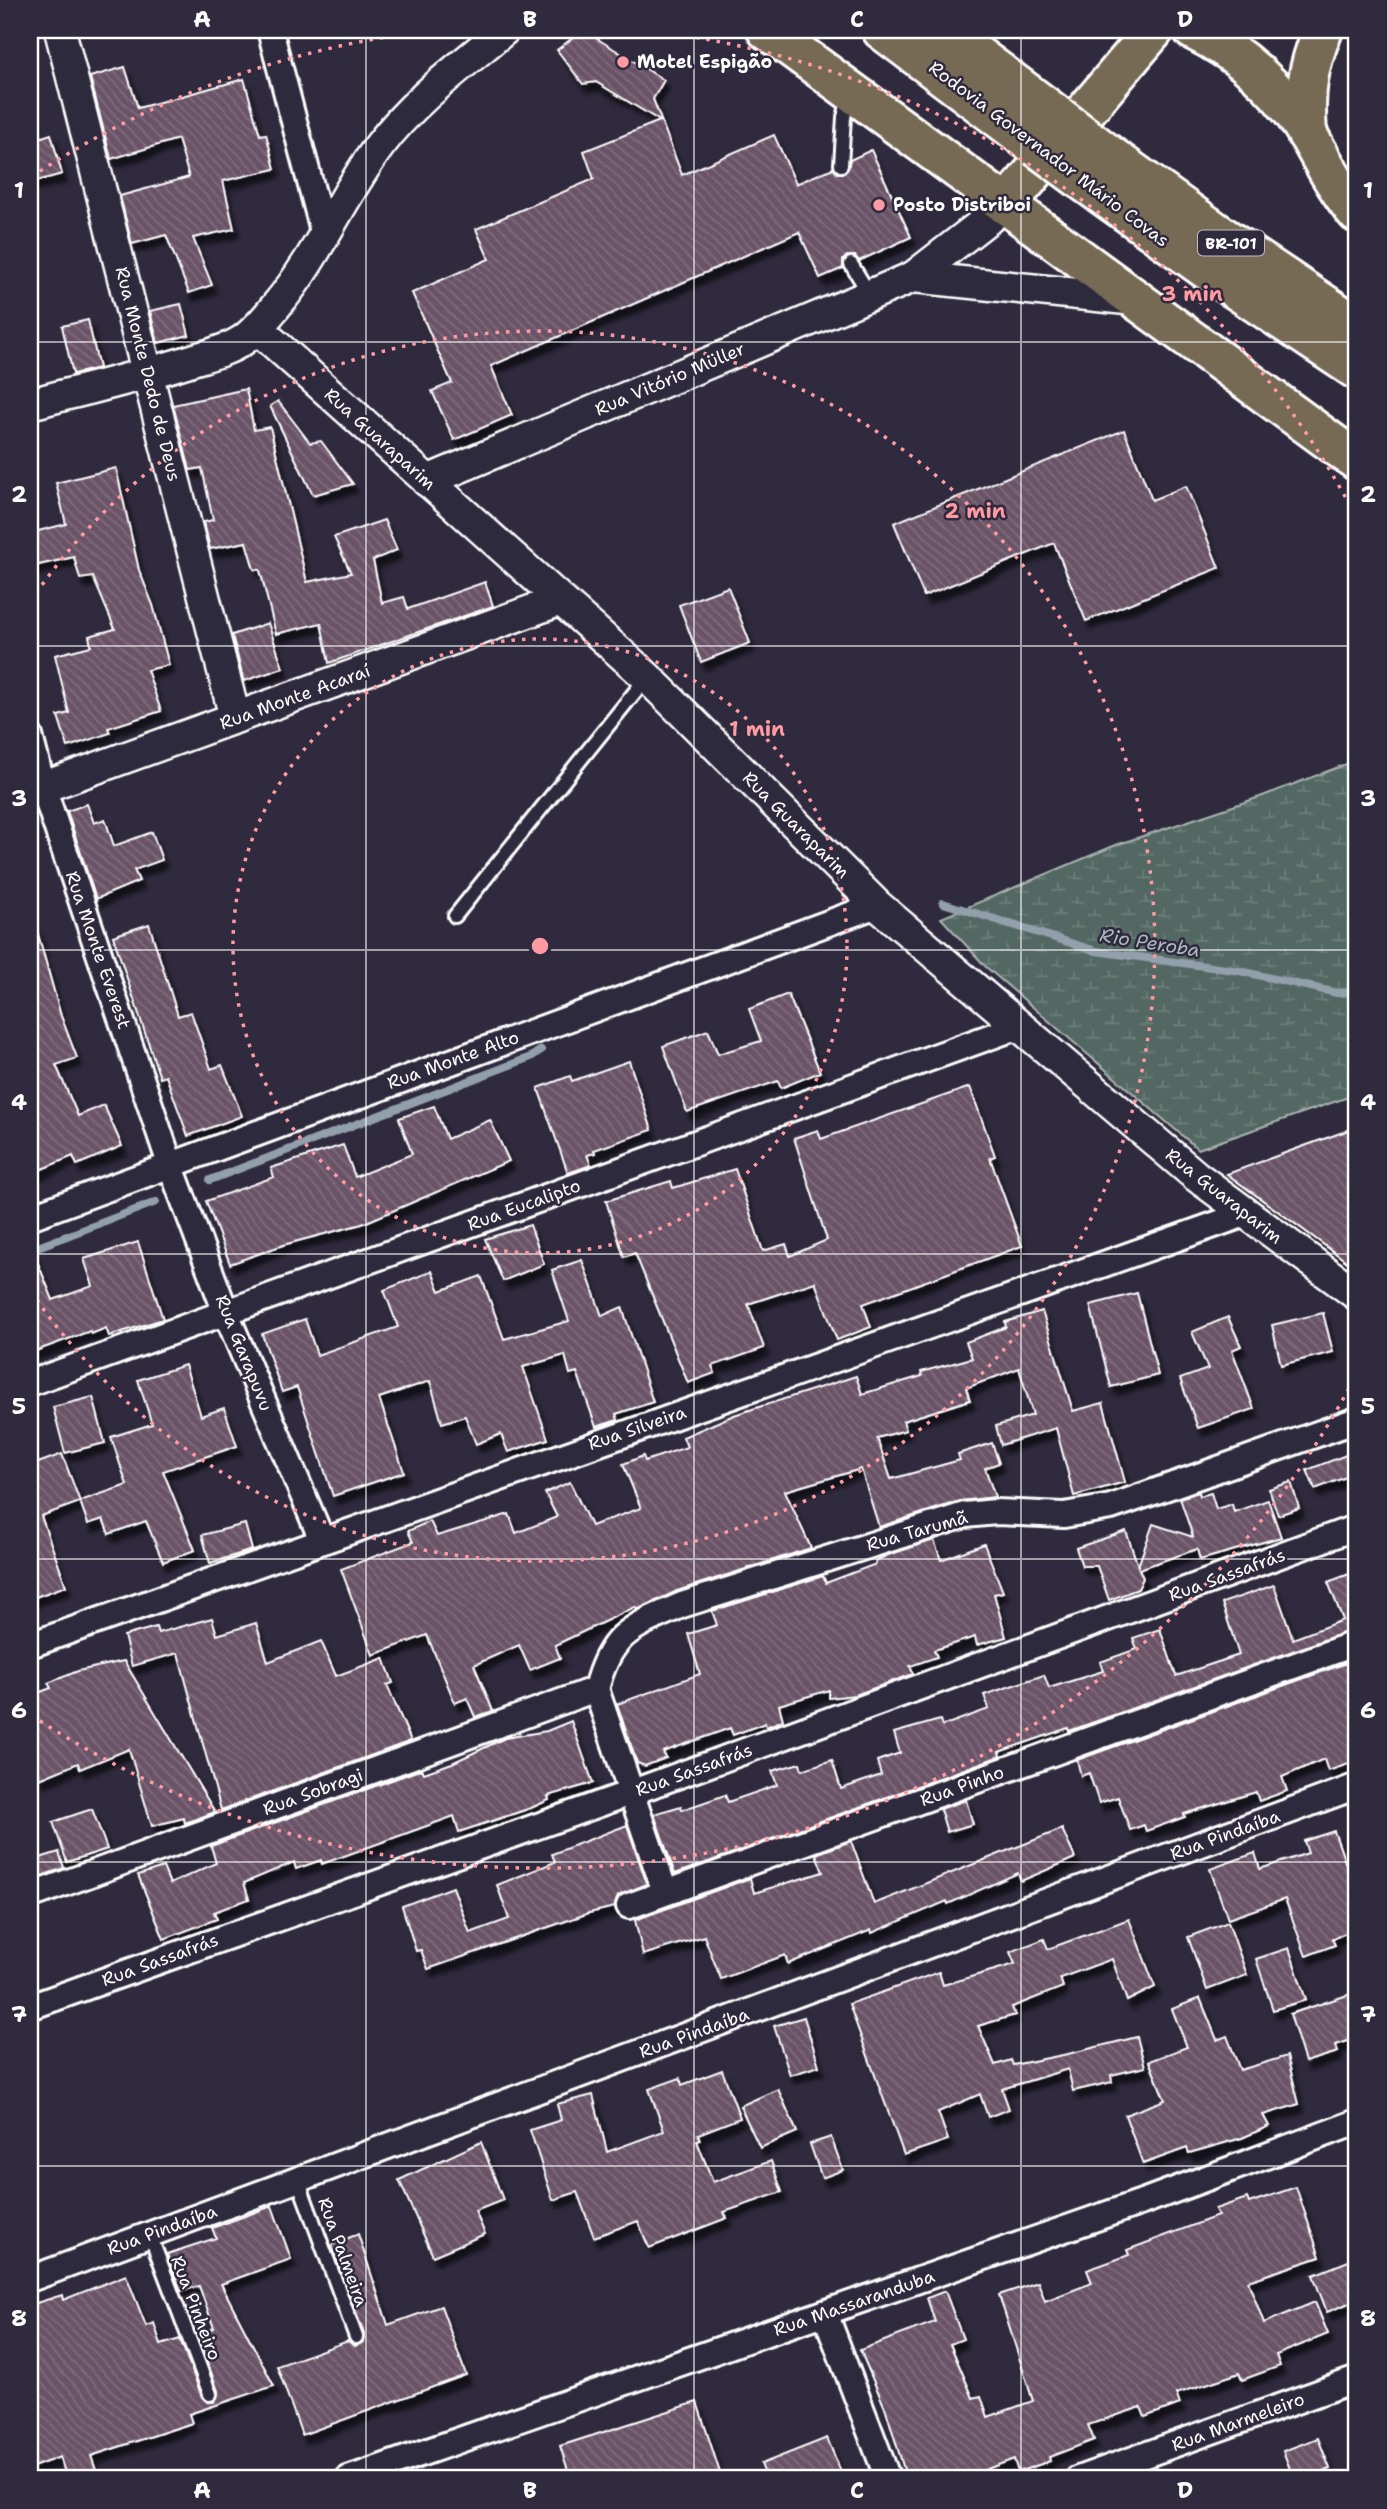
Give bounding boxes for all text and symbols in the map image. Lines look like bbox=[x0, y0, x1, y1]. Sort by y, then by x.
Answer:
text: A bbox=[193, 4, 211, 34]
text: B bbox=[523, 4, 537, 34]
text: C bbox=[850, 4, 864, 34]
text: D bbox=[1177, 4, 1193, 34]
place label: Motel Espigão bbox=[637, 50, 772, 74]
marker: Motel Espigão bbox=[615, 54, 631, 70]
street label: Rodovia Governador Mário Covas bbox=[924, 56, 1174, 252]
text: 1 bbox=[14, 175, 24, 205]
text: 1 bbox=[1363, 175, 1373, 205]
place label: Posto Distriboi bbox=[893, 193, 1031, 217]
marker: Posto Distriboi bbox=[871, 197, 887, 213]
road number: BR-101 bbox=[1198, 230, 1264, 256]
street label: Rua Monte Dedo de Deus bbox=[110, 264, 186, 484]
text: 3 min bbox=[1161, 280, 1223, 308]
street label: Rua Vitório Müller bbox=[591, 336, 749, 422]
street label: Rua Guaraparim bbox=[319, 383, 441, 495]
text: 2 bbox=[11, 479, 27, 509]
text: 2 bbox=[1360, 479, 1376, 509]
text: 2 min bbox=[944, 497, 1006, 525]
street label: Rua Monte Acaraí bbox=[216, 659, 374, 735]
text: 1 min bbox=[729, 715, 785, 743]
street label: Rua Guaraparim bbox=[737, 766, 855, 884]
text: 3 bbox=[11, 783, 27, 813]
text: 3 bbox=[1360, 783, 1376, 813]
street label: Rua Monte Everest bbox=[60, 868, 136, 1032]
water label: Rio Peroba bbox=[1098, 922, 1202, 963]
centre of rings bbox=[528, 934, 552, 958]
street label: Rua Monte Alto bbox=[384, 1025, 522, 1095]
text: 4 bbox=[11, 1087, 27, 1117]
text: 4 bbox=[1360, 1087, 1376, 1117]
street label: Rua Guaraparim bbox=[1161, 1143, 1287, 1249]
street label: Rua Eucalipto bbox=[464, 1173, 584, 1237]
street label: Rua Garapuvu bbox=[210, 1291, 278, 1415]
text: 5 bbox=[12, 1391, 26, 1421]
text: 5 bbox=[1361, 1391, 1375, 1421]
street label: Rua Silveira bbox=[585, 1400, 689, 1456]
street label: Rua Tarumã bbox=[864, 1505, 970, 1557]
street label: Rua Sassafrás bbox=[1165, 1543, 1289, 1607]
text: 6 bbox=[11, 1695, 27, 1725]
text: 6 bbox=[1360, 1695, 1376, 1725]
street label: Rua Sassafrás bbox=[632, 1738, 756, 1802]
street label: Rua Pinho bbox=[917, 1760, 1007, 1812]
street label: Rua Sobragi bbox=[260, 1763, 366, 1821]
street label: Rua Pindaíba bbox=[1167, 1804, 1283, 1866]
street label: Rua Sassafrás bbox=[98, 1928, 222, 1992]
text: 7 bbox=[11, 1999, 27, 2029]
text: 7 bbox=[1360, 1999, 1376, 2029]
street label: Rua Pindaíba bbox=[636, 2002, 752, 2064]
street label: Rua Palmeira bbox=[312, 2194, 374, 2310]
street label: Rua Pindaíba bbox=[104, 2199, 220, 2261]
street label: Rua Pinheiro bbox=[165, 2252, 227, 2364]
street label: Rua Massaranduba bbox=[770, 2264, 938, 2342]
text: 8 bbox=[11, 2303, 27, 2333]
text: 8 bbox=[1360, 2303, 1376, 2333]
street label: Rua Marmeleiro bbox=[1168, 2387, 1308, 2457]
text: A bbox=[193, 2475, 211, 2505]
text: B bbox=[523, 2475, 537, 2505]
text: C bbox=[850, 2475, 864, 2505]
text: D bbox=[1177, 2475, 1193, 2505]

